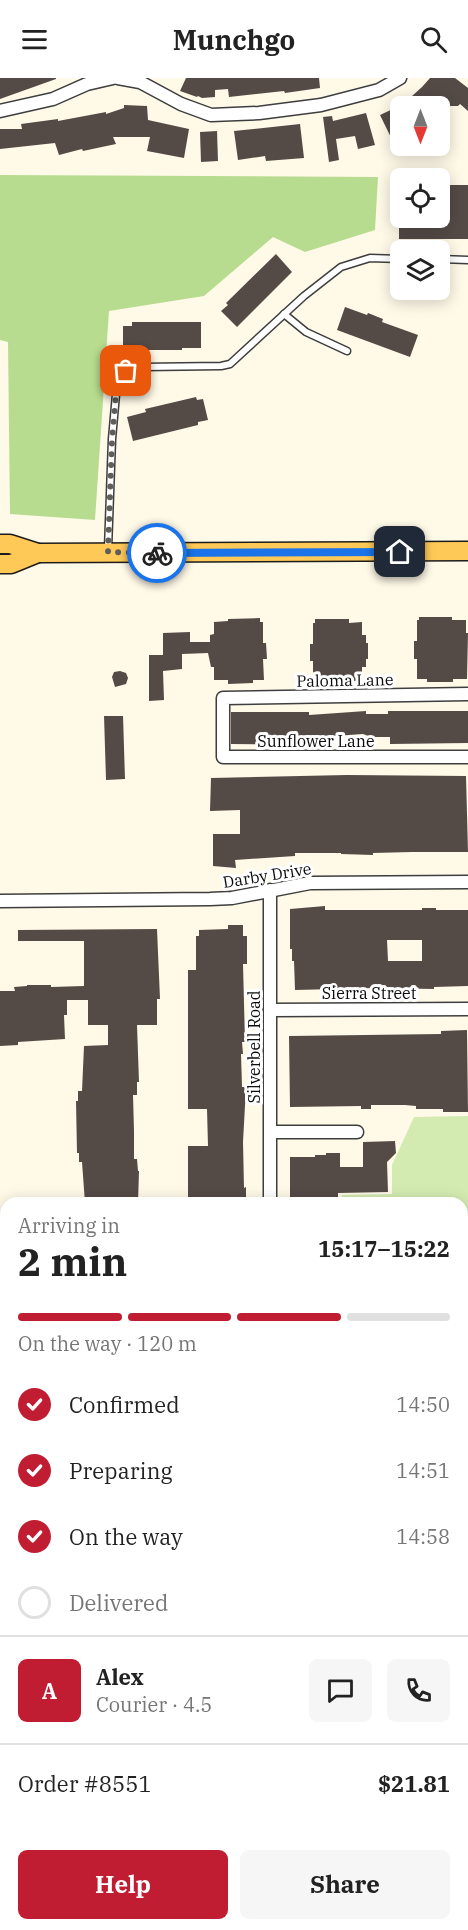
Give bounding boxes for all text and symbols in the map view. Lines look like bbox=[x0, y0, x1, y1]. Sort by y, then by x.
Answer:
text: Munchgo bbox=[173, 22, 295, 57]
icon: menu bbox=[18, 23, 51, 56]
icon: search bbox=[417, 23, 450, 56]
north arrow bbox=[390, 96, 450, 156]
map controls bbox=[390, 96, 450, 300]
button: locate bbox=[390, 168, 450, 228]
button: layers bbox=[390, 240, 450, 300]
pin bbox=[100, 345, 151, 396]
icon: bag bbox=[109, 354, 142, 387]
courier bbox=[127, 523, 187, 583]
pin bbox=[374, 526, 425, 577]
icon: home bbox=[383, 535, 416, 568]
icon: bike bbox=[141, 537, 174, 570]
street label: Paloma Lane bbox=[296, 669, 394, 691]
street label: Sunflower Lane bbox=[257, 731, 375, 751]
street label: Darby Drive bbox=[221, 858, 313, 892]
street label: Sierra Street bbox=[322, 983, 417, 1003]
street label: Silverbell Road bbox=[244, 990, 264, 1104]
text: Arriving in bbox=[18, 1212, 120, 1239]
text: 15:17–15:22 bbox=[318, 1234, 450, 1263]
text: 2 min bbox=[18, 1236, 127, 1287]
text: On the way · 120 m bbox=[18, 1330, 197, 1357]
icon: check bbox=[18, 1388, 51, 1421]
text: Confirmed bbox=[69, 1390, 180, 1419]
text: 14:50 bbox=[396, 1391, 450, 1418]
icon: check bbox=[18, 1454, 51, 1487]
text: Preparing bbox=[69, 1456, 173, 1485]
text: 14:51 bbox=[396, 1457, 450, 1484]
icon: check bbox=[18, 1520, 51, 1553]
text: On the way bbox=[69, 1522, 183, 1551]
text: 14:58 bbox=[396, 1523, 450, 1550]
text: Delivered bbox=[69, 1588, 168, 1617]
button: chat bbox=[309, 1659, 372, 1722]
button: phone bbox=[387, 1659, 450, 1722]
text: Alex bbox=[96, 1662, 144, 1691]
text: A bbox=[42, 1676, 57, 1705]
text: Courier · 4.5 bbox=[96, 1691, 212, 1718]
text: Order #8551 bbox=[18, 1769, 152, 1798]
text: $21.81 bbox=[378, 1769, 450, 1798]
button: Help bbox=[18, 1850, 228, 1919]
button: Share bbox=[240, 1850, 450, 1919]

